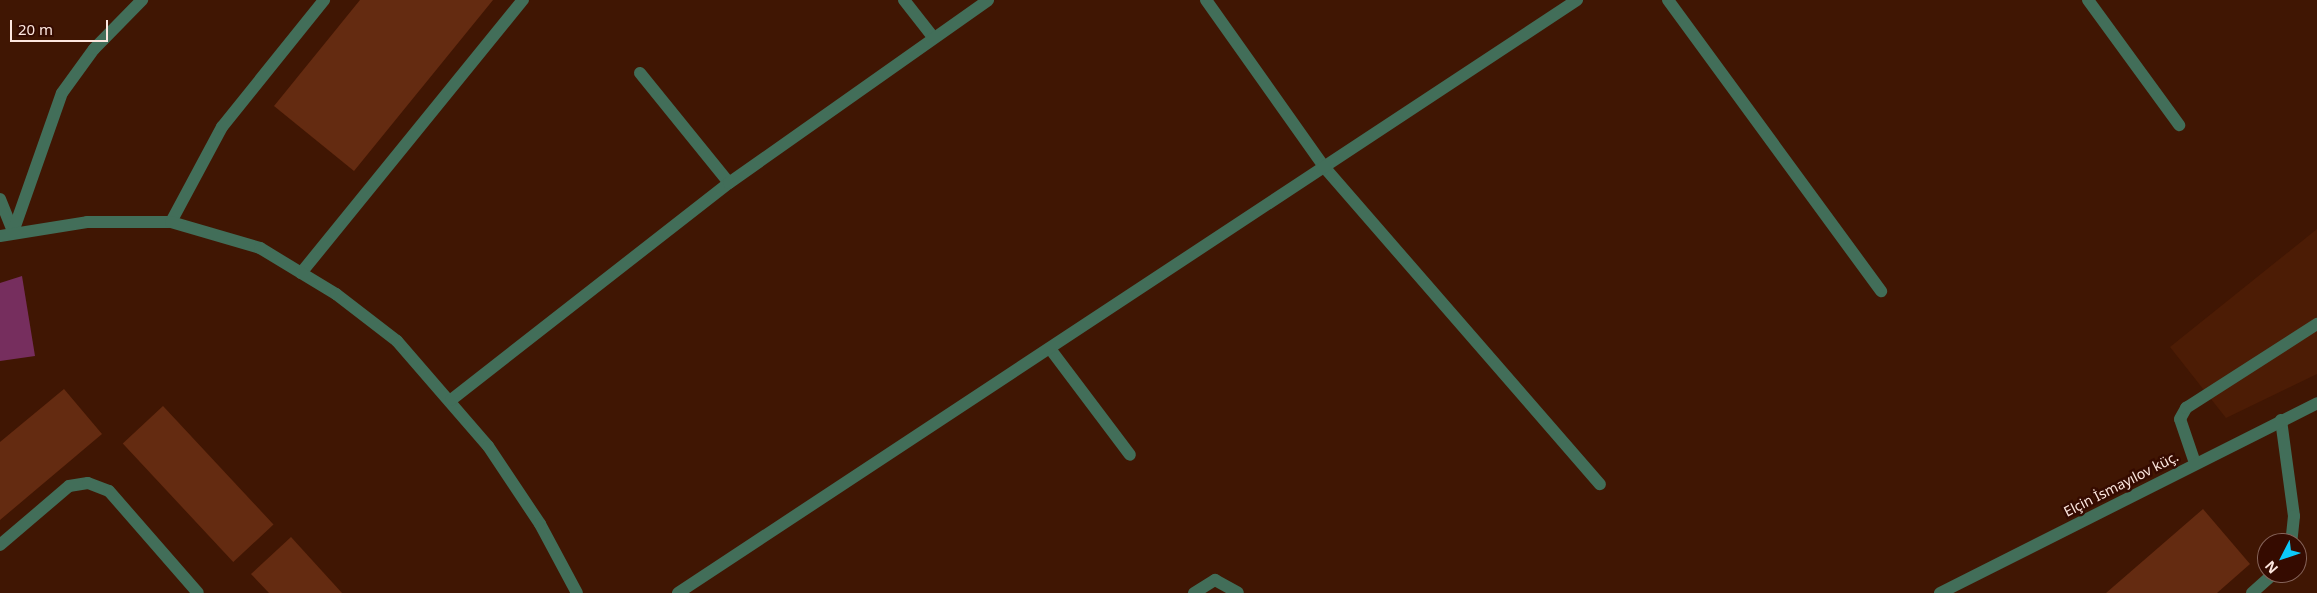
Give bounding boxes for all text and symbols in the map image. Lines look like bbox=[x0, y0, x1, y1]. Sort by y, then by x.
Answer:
scale bar bbox=[12, 10, 110, 42]
text: 20 m bbox=[18, 19, 53, 39]
street label: Elçin İsmayılov küç. bbox=[2061, 448, 2181, 520]
north arrow bbox=[2257, 533, 2307, 583]
text: N bbox=[2260, 557, 2282, 578]

